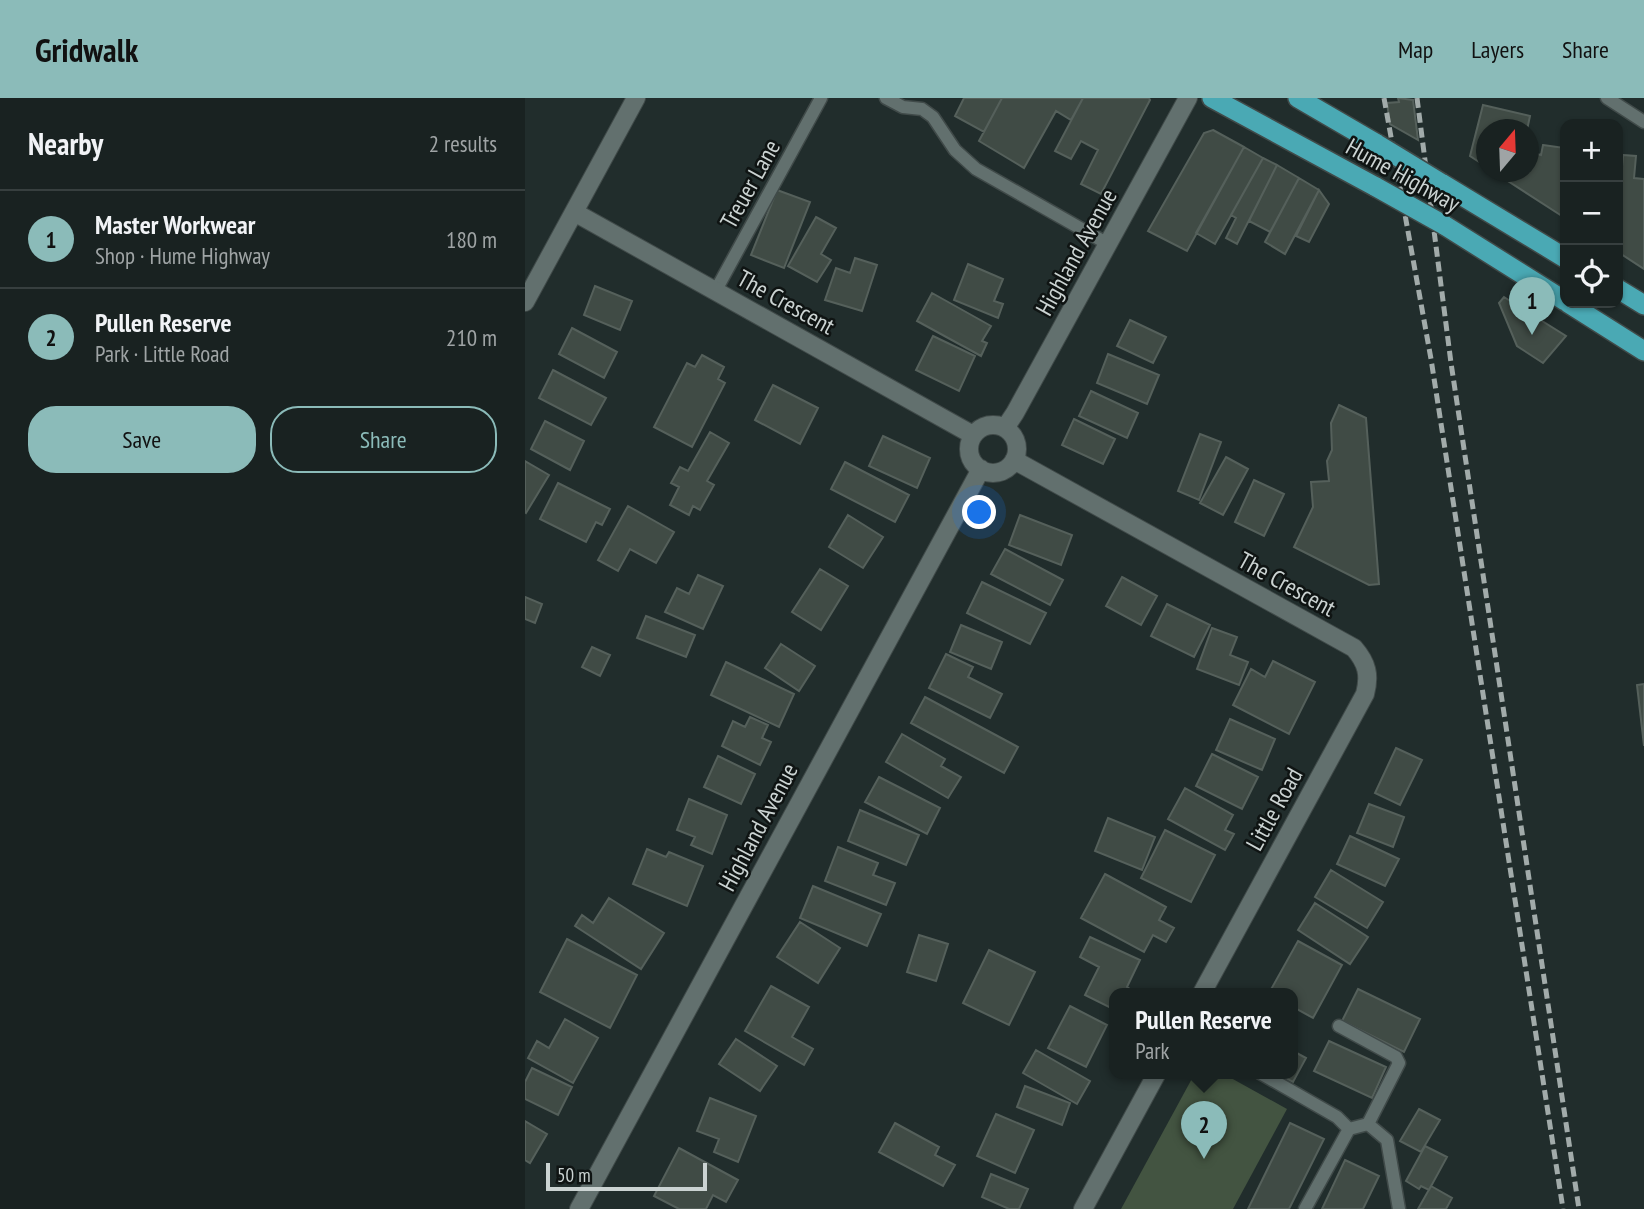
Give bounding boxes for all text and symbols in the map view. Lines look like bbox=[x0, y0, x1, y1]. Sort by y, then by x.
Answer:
text: Gridwalk bbox=[35, 28, 138, 71]
text: Map bbox=[1398, 34, 1433, 65]
text: Layers bbox=[1471, 34, 1524, 65]
text: Share bbox=[1562, 34, 1609, 65]
north arrow bbox=[1476, 119, 1539, 182]
map controls bbox=[1560, 119, 1623, 308]
button: + bbox=[1560, 119, 1623, 182]
text: Nearby bbox=[28, 124, 103, 163]
text: 2 results bbox=[429, 129, 497, 158]
street label: Hume Highway bbox=[1341, 131, 1465, 219]
street label: Treuer Lane bbox=[713, 134, 787, 234]
button: − bbox=[1560, 182, 1623, 245]
street label: Highland Avenue bbox=[1028, 183, 1124, 321]
text: Master Workwear bbox=[95, 208, 255, 241]
text: 1 bbox=[46, 225, 57, 254]
text: 180 m bbox=[446, 225, 497, 254]
text: Shop · Hume Highway bbox=[95, 241, 270, 270]
button: locate bbox=[1560, 245, 1623, 308]
street label: The Crescent bbox=[732, 263, 841, 342]
pin: 1 bbox=[1509, 277, 1555, 335]
text: Pullen Reserve bbox=[95, 306, 232, 339]
text: 2 bbox=[46, 323, 57, 352]
text: 210 m bbox=[446, 323, 497, 352]
text: Park · Little Road bbox=[95, 339, 229, 368]
button: Save bbox=[28, 406, 256, 473]
button: Share bbox=[270, 406, 497, 473]
your location bbox=[962, 495, 996, 529]
street label: The Crescent bbox=[1233, 545, 1342, 624]
street label: Highland Avenue bbox=[711, 758, 805, 896]
street label: Little Road bbox=[1239, 762, 1309, 856]
popup bbox=[1109, 988, 1298, 1079]
text: Pullen Reserve bbox=[1135, 1003, 1272, 1036]
text: Park bbox=[1135, 1036, 1169, 1065]
pin: 2 bbox=[1181, 1101, 1227, 1159]
scale bar bbox=[546, 1160, 707, 1192]
text: 50 m bbox=[557, 1163, 591, 1187]

